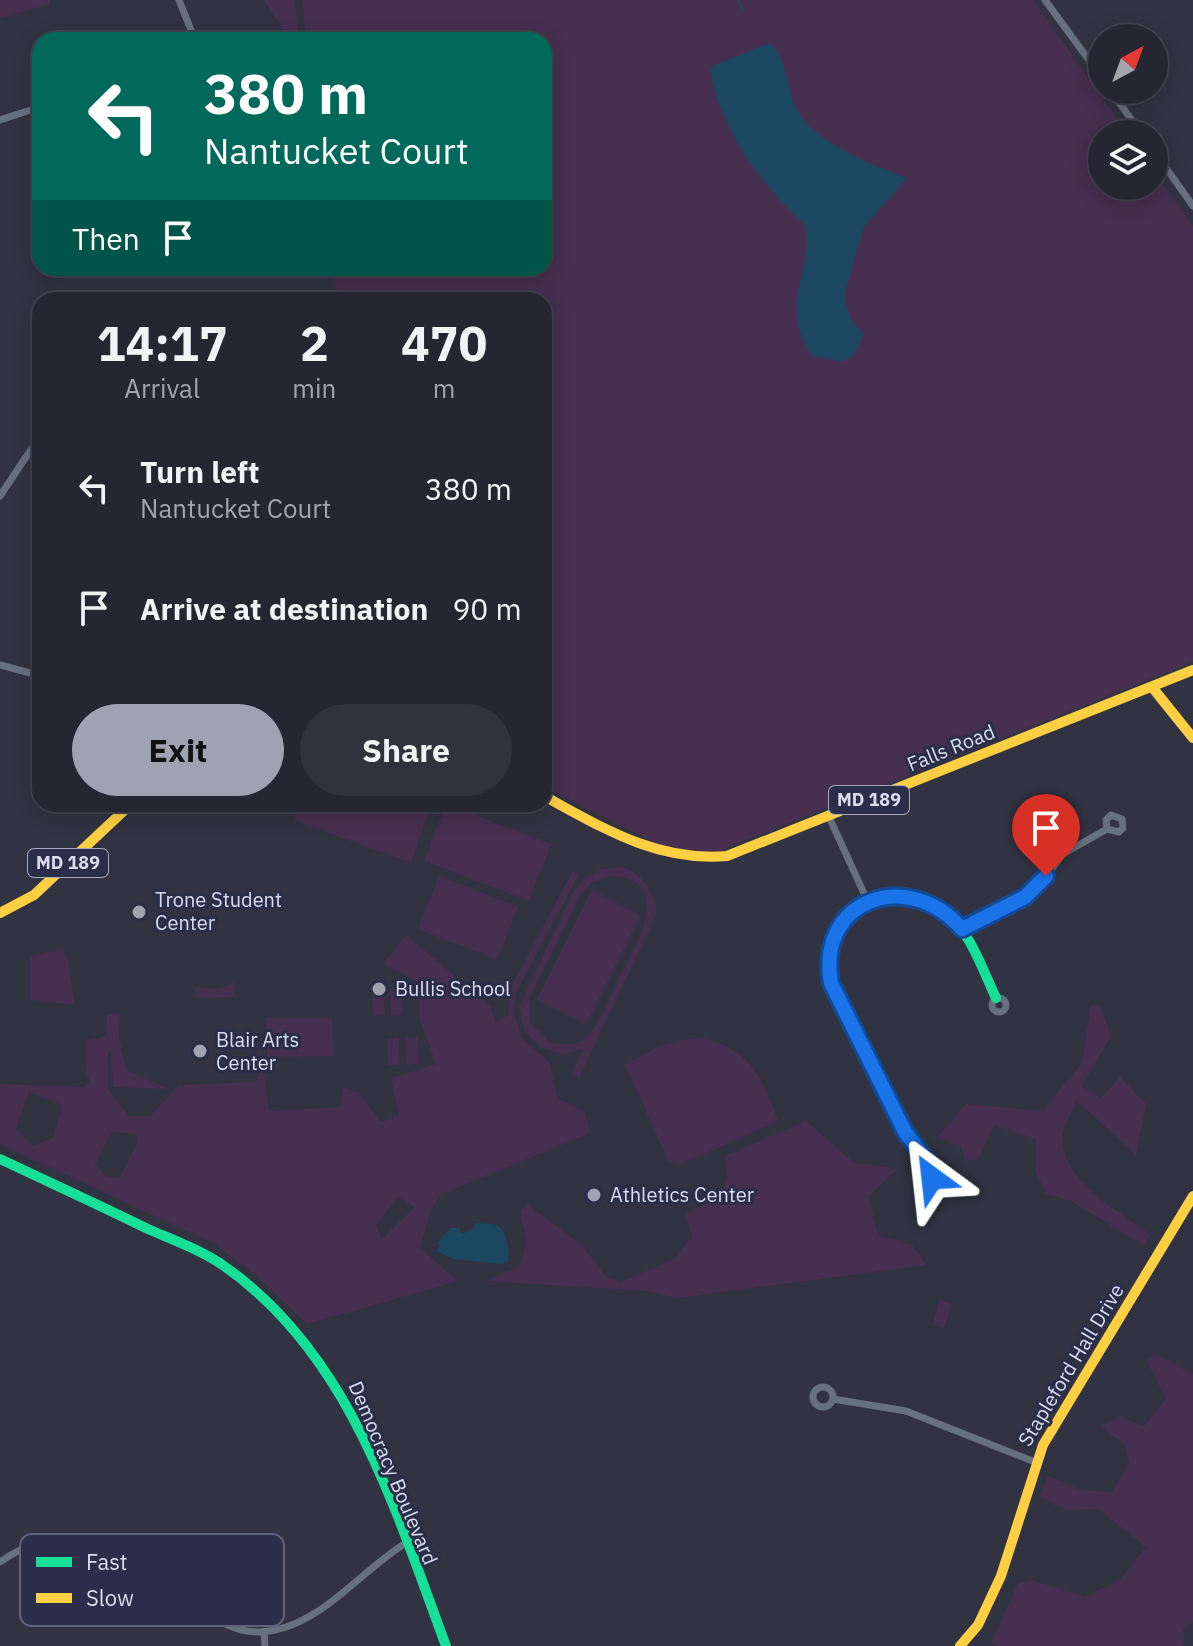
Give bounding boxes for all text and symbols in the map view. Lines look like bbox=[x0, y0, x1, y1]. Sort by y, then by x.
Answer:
north arrow bbox=[1088, 24, 1168, 104]
map controls bbox=[1088, 24, 1168, 200]
text: 380 m bbox=[204, 57, 368, 129]
icon: left bbox=[72, 64, 176, 168]
button: layers bbox=[1088, 120, 1168, 200]
text: Nantucket Court bbox=[204, 127, 469, 174]
icon: arrive bbox=[156, 216, 200, 260]
text: Then bbox=[72, 219, 140, 258]
text: 14:17 bbox=[97, 312, 228, 374]
text: 2 bbox=[300, 312, 329, 374]
text: 470 bbox=[401, 312, 487, 374]
text: Arrival bbox=[124, 371, 200, 405]
text: min bbox=[292, 371, 336, 405]
text: m bbox=[433, 371, 455, 405]
text: Turn left bbox=[140, 452, 259, 491]
icon: left bbox=[72, 466, 116, 510]
text: 380 m bbox=[425, 469, 512, 508]
text: Nantucket Court bbox=[140, 491, 331, 525]
icon: arrive bbox=[72, 586, 116, 630]
text: Arrive at destination bbox=[140, 589, 428, 628]
text: 90 m bbox=[452, 589, 522, 628]
button: Exit bbox=[72, 704, 284, 796]
button: Share bbox=[300, 704, 512, 796]
street label: Falls Road bbox=[903, 718, 999, 777]
road number: MD 189 bbox=[829, 786, 909, 814]
pin bbox=[1012, 794, 1080, 876]
icon: arrive bbox=[1024, 806, 1068, 850]
road number: MD 189 bbox=[28, 849, 108, 877]
place label: Trone Student Center bbox=[155, 886, 282, 936]
marker: Trone Student Center bbox=[130, 903, 148, 921]
place label: Bullis School bbox=[395, 975, 511, 1002]
marker: Bullis School bbox=[370, 980, 388, 998]
place label: Blair Arts Center bbox=[216, 1026, 299, 1076]
marker: Blair Arts Center bbox=[191, 1042, 209, 1060]
position arrow bbox=[890, 1136, 974, 1220]
place label: Athletics Center bbox=[610, 1181, 754, 1208]
marker: Athletics Center bbox=[585, 1186, 603, 1204]
street label: Stapleford Hall Drive bbox=[1011, 1278, 1130, 1451]
street label: Democracy Boulevard bbox=[343, 1377, 444, 1569]
legend bbox=[20, 1534, 284, 1626]
text: Fast bbox=[86, 1547, 127, 1576]
text: Slow bbox=[86, 1583, 134, 1612]

